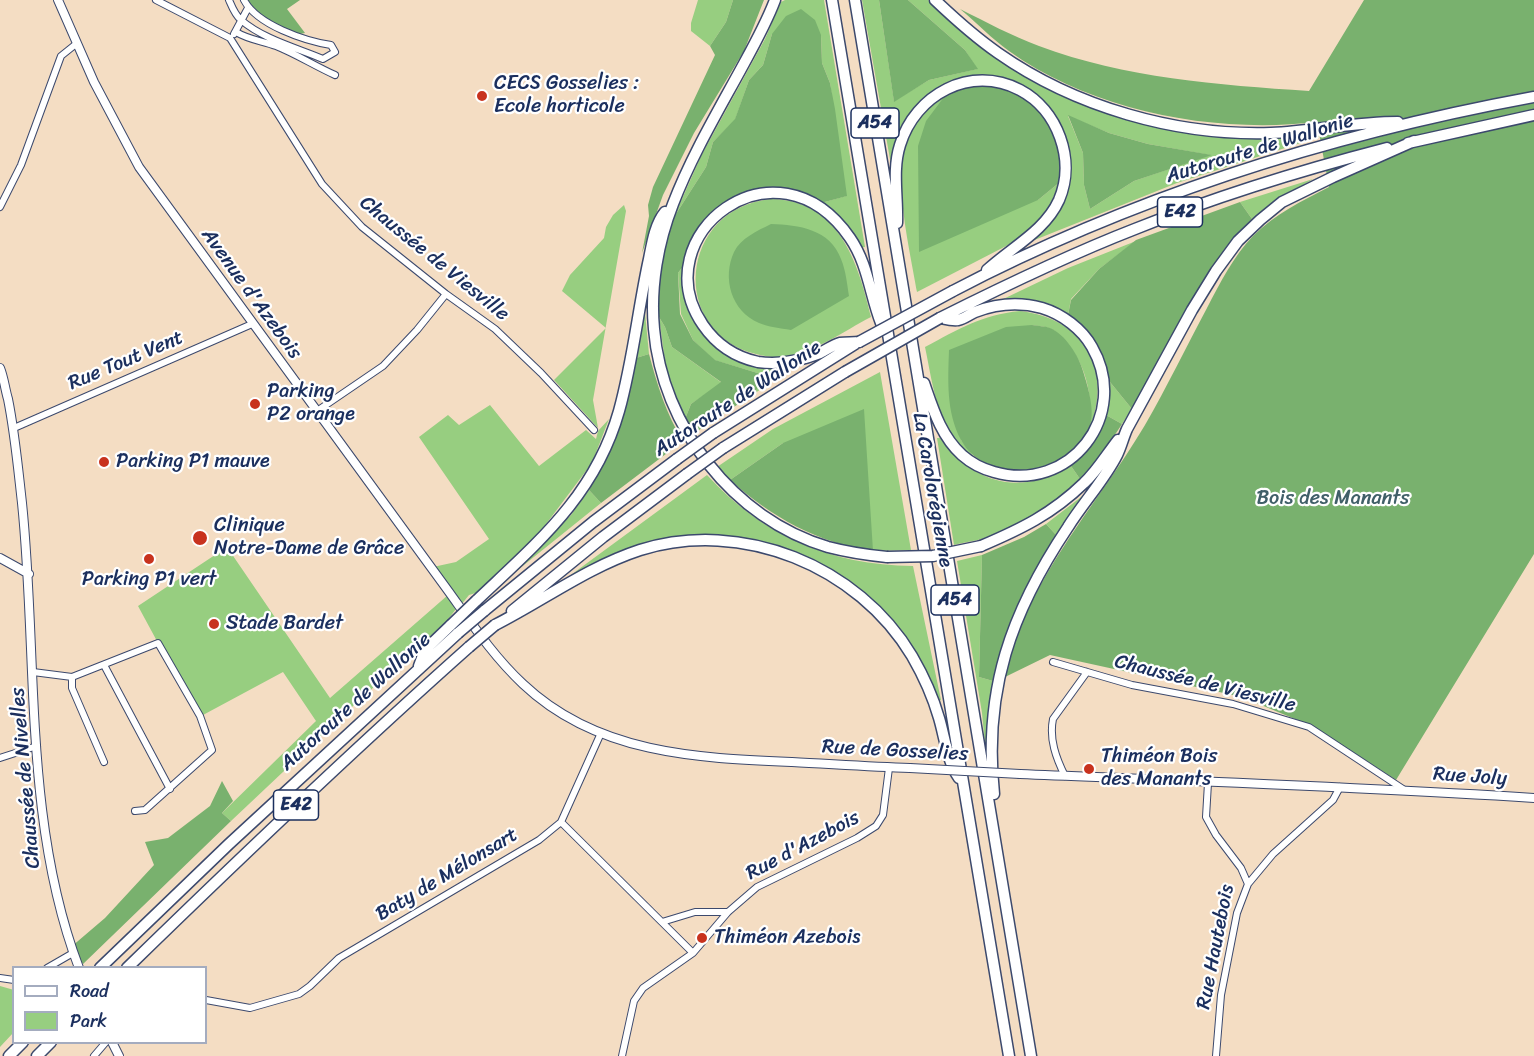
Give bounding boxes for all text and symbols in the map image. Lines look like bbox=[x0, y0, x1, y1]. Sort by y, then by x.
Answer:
place label: CECS Gosselies : Ecole horticole bbox=[494, 72, 639, 119]
marker: CECS Gosselies : Ecole horticole bbox=[475, 89, 489, 103]
road number: A54 bbox=[851, 108, 899, 138]
street label: Autoroute de Wallonie bbox=[1163, 109, 1357, 189]
street label: Chaussée de Viesville bbox=[354, 191, 514, 327]
road number: E42 bbox=[1158, 197, 1202, 227]
street label: Avenue d'Azebois bbox=[196, 224, 306, 364]
street label: Rue Tout Vent bbox=[65, 326, 187, 396]
street label: Autoroute de Wallonie bbox=[650, 336, 826, 462]
place label: Parking P2 orange bbox=[267, 380, 355, 427]
marker: Parking P2 orange bbox=[248, 397, 262, 411]
street label: La Carolorégienne bbox=[907, 411, 957, 569]
place label: Parking P1 mauve bbox=[116, 450, 270, 474]
marker: Parking P1 mauve bbox=[97, 455, 111, 469]
park label: Bois des Manants bbox=[1256, 487, 1410, 511]
place label: Clinique Notre-Dame de Grâce bbox=[214, 514, 404, 561]
marker: Clinique Notre-Dame de Grâce bbox=[191, 529, 209, 547]
marker: Parking P1 vert bbox=[142, 552, 156, 566]
place label: Parking P1 vert bbox=[82, 568, 216, 592]
road number: A54 bbox=[931, 585, 979, 615]
place label: Stade Bardet bbox=[226, 612, 343, 636]
marker: Stade Bardet bbox=[207, 617, 221, 631]
street label: Autoroute de Wallonie bbox=[276, 628, 436, 776]
street label: Chaussée de Viesville bbox=[1112, 650, 1298, 718]
street label: Chaussée de Nivelles bbox=[6, 687, 46, 869]
street label: Rue de Gosselies bbox=[821, 735, 969, 767]
place label: Thiméon Bois des Manants bbox=[1101, 745, 1217, 792]
marker: Thiméon Bois des Manants bbox=[1082, 762, 1096, 776]
street label: Rue Joly bbox=[1432, 762, 1508, 792]
road number: E42 bbox=[274, 790, 318, 820]
street label: Rue d'Azebois bbox=[742, 806, 864, 886]
street label: Baty de Mélonsart bbox=[372, 823, 522, 927]
street label: Rue Hautebois bbox=[1192, 883, 1240, 1011]
place label: Thiméon Azebois bbox=[714, 926, 860, 950]
marker: Thiméon Azebois bbox=[695, 931, 709, 945]
legend bbox=[12, 966, 207, 1044]
text: Road bbox=[70, 975, 109, 1007]
text: Park bbox=[70, 1005, 107, 1037]

